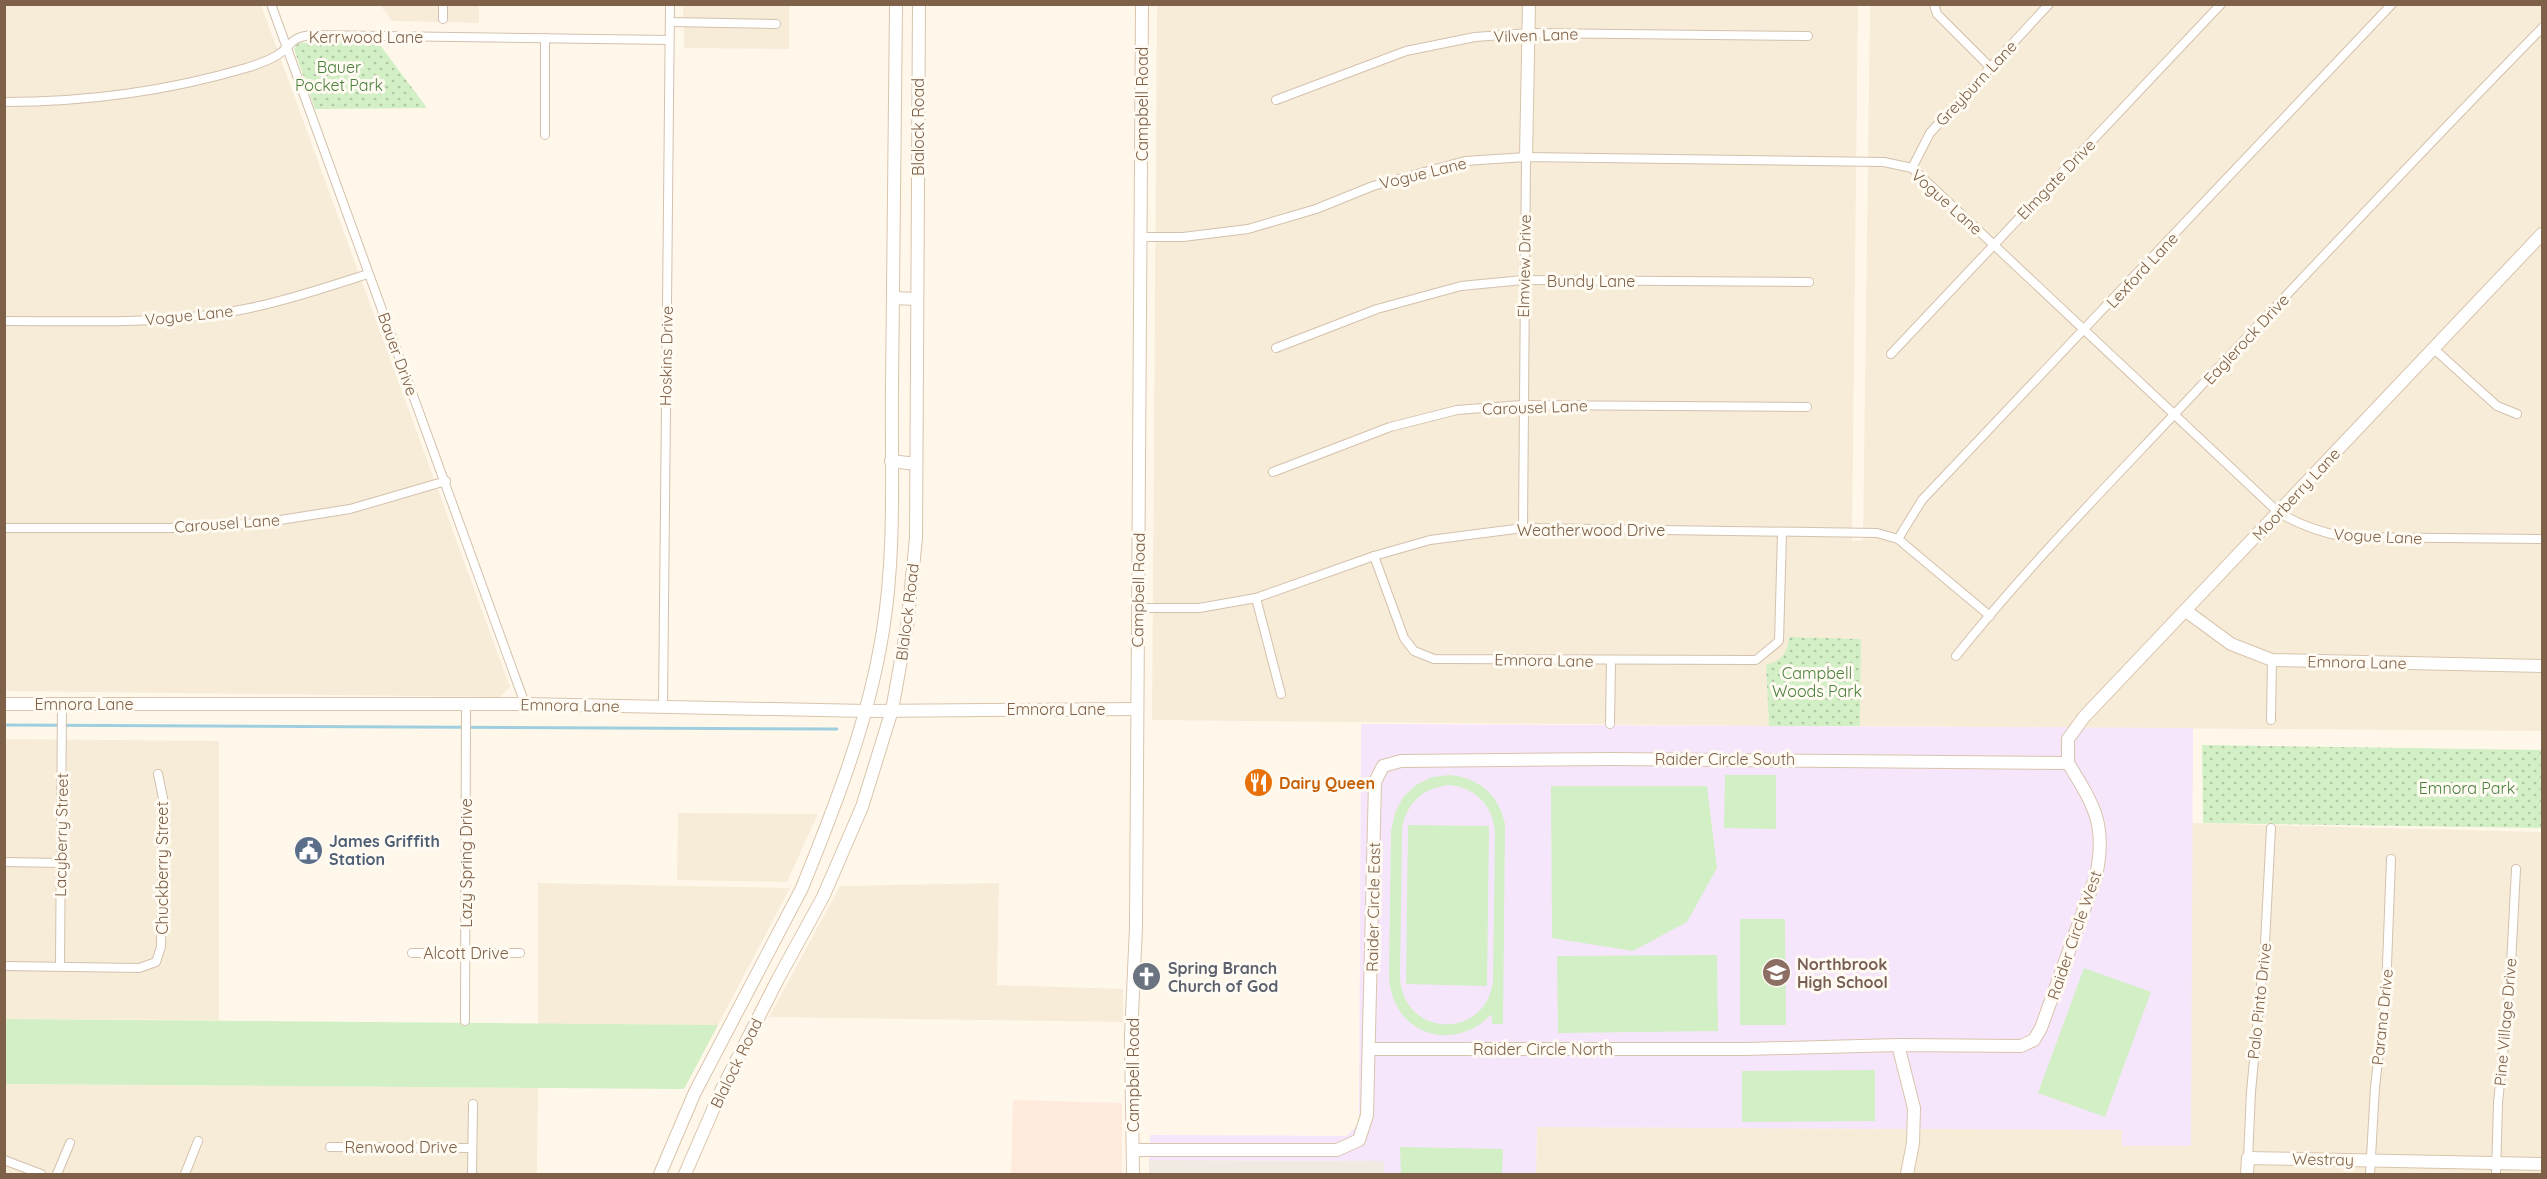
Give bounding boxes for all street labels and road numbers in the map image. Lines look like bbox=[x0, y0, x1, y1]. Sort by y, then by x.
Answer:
street label: Vilven Lane bbox=[1493, 24, 1579, 46]
street label: Kerrwood Lane bbox=[309, 27, 423, 47]
street label: Greyburn Lane bbox=[1931, 36, 2021, 130]
street label: Campbell Road bbox=[1132, 47, 1152, 161]
street label: Blalock Road bbox=[908, 78, 928, 176]
street label: Elmgate Drive bbox=[2013, 135, 2099, 223]
street label: Vogue Lane bbox=[1377, 153, 1469, 193]
street label: Vogue Lane bbox=[1907, 165, 1987, 239]
street label: Elmview Drive bbox=[1513, 214, 1535, 318]
street label: Lexford Lane bbox=[2102, 228, 2182, 312]
street label: Bundy Lane bbox=[1547, 271, 1635, 291]
street label: Eaglerock Drive bbox=[2199, 290, 2293, 388]
street label: Vogue Lane bbox=[144, 300, 234, 330]
street label: Hoskins Drive bbox=[655, 306, 677, 406]
street label: Bauer Drive bbox=[374, 310, 422, 398]
street label: Carousel Lane bbox=[1482, 395, 1588, 419]
street label: Moorberry Lane bbox=[2248, 443, 2344, 545]
street label: Carousel Lane bbox=[174, 509, 280, 537]
street label: Weatherwood Drive bbox=[1517, 520, 1665, 540]
street label: Vogue Lane bbox=[2333, 524, 2423, 548]
street label: Campbell Road bbox=[1127, 533, 1149, 647]
street label: Blalock Road bbox=[891, 562, 923, 662]
street label: Emnora Lane bbox=[1494, 649, 1594, 671]
street label: Emnora Lane bbox=[2307, 651, 2407, 673]
street label: Emnora Lane bbox=[34, 694, 134, 714]
street label: Emnora Lane bbox=[520, 694, 620, 716]
street label: Emnora Lane bbox=[1006, 699, 1106, 719]
street label: Raider Circle South bbox=[1655, 749, 1795, 769]
street label: Lacyberry Street bbox=[50, 773, 72, 897]
street label: Lazy Spring Drive bbox=[456, 798, 476, 928]
street label: Chuckberry Street bbox=[152, 801, 172, 935]
street label: Raider Circle East bbox=[1362, 842, 1384, 972]
street label: Raider Circle West bbox=[2043, 868, 2105, 1002]
street label: Palo Pinto Drive bbox=[2243, 942, 2275, 1060]
street label: Alcott Drive bbox=[423, 943, 509, 963]
street label: Pine Village Drive bbox=[2489, 957, 2521, 1087]
street label: Parana Drive bbox=[2367, 968, 2397, 1066]
street label: Blalock Road bbox=[706, 1015, 766, 1111]
street label: Campbell Road bbox=[1123, 1018, 1143, 1132]
street label: Raider Circle North bbox=[1473, 1039, 1613, 1059]
street label: Renwood Drive bbox=[345, 1137, 457, 1157]
street label: Westray bbox=[2292, 1148, 2354, 1170]

